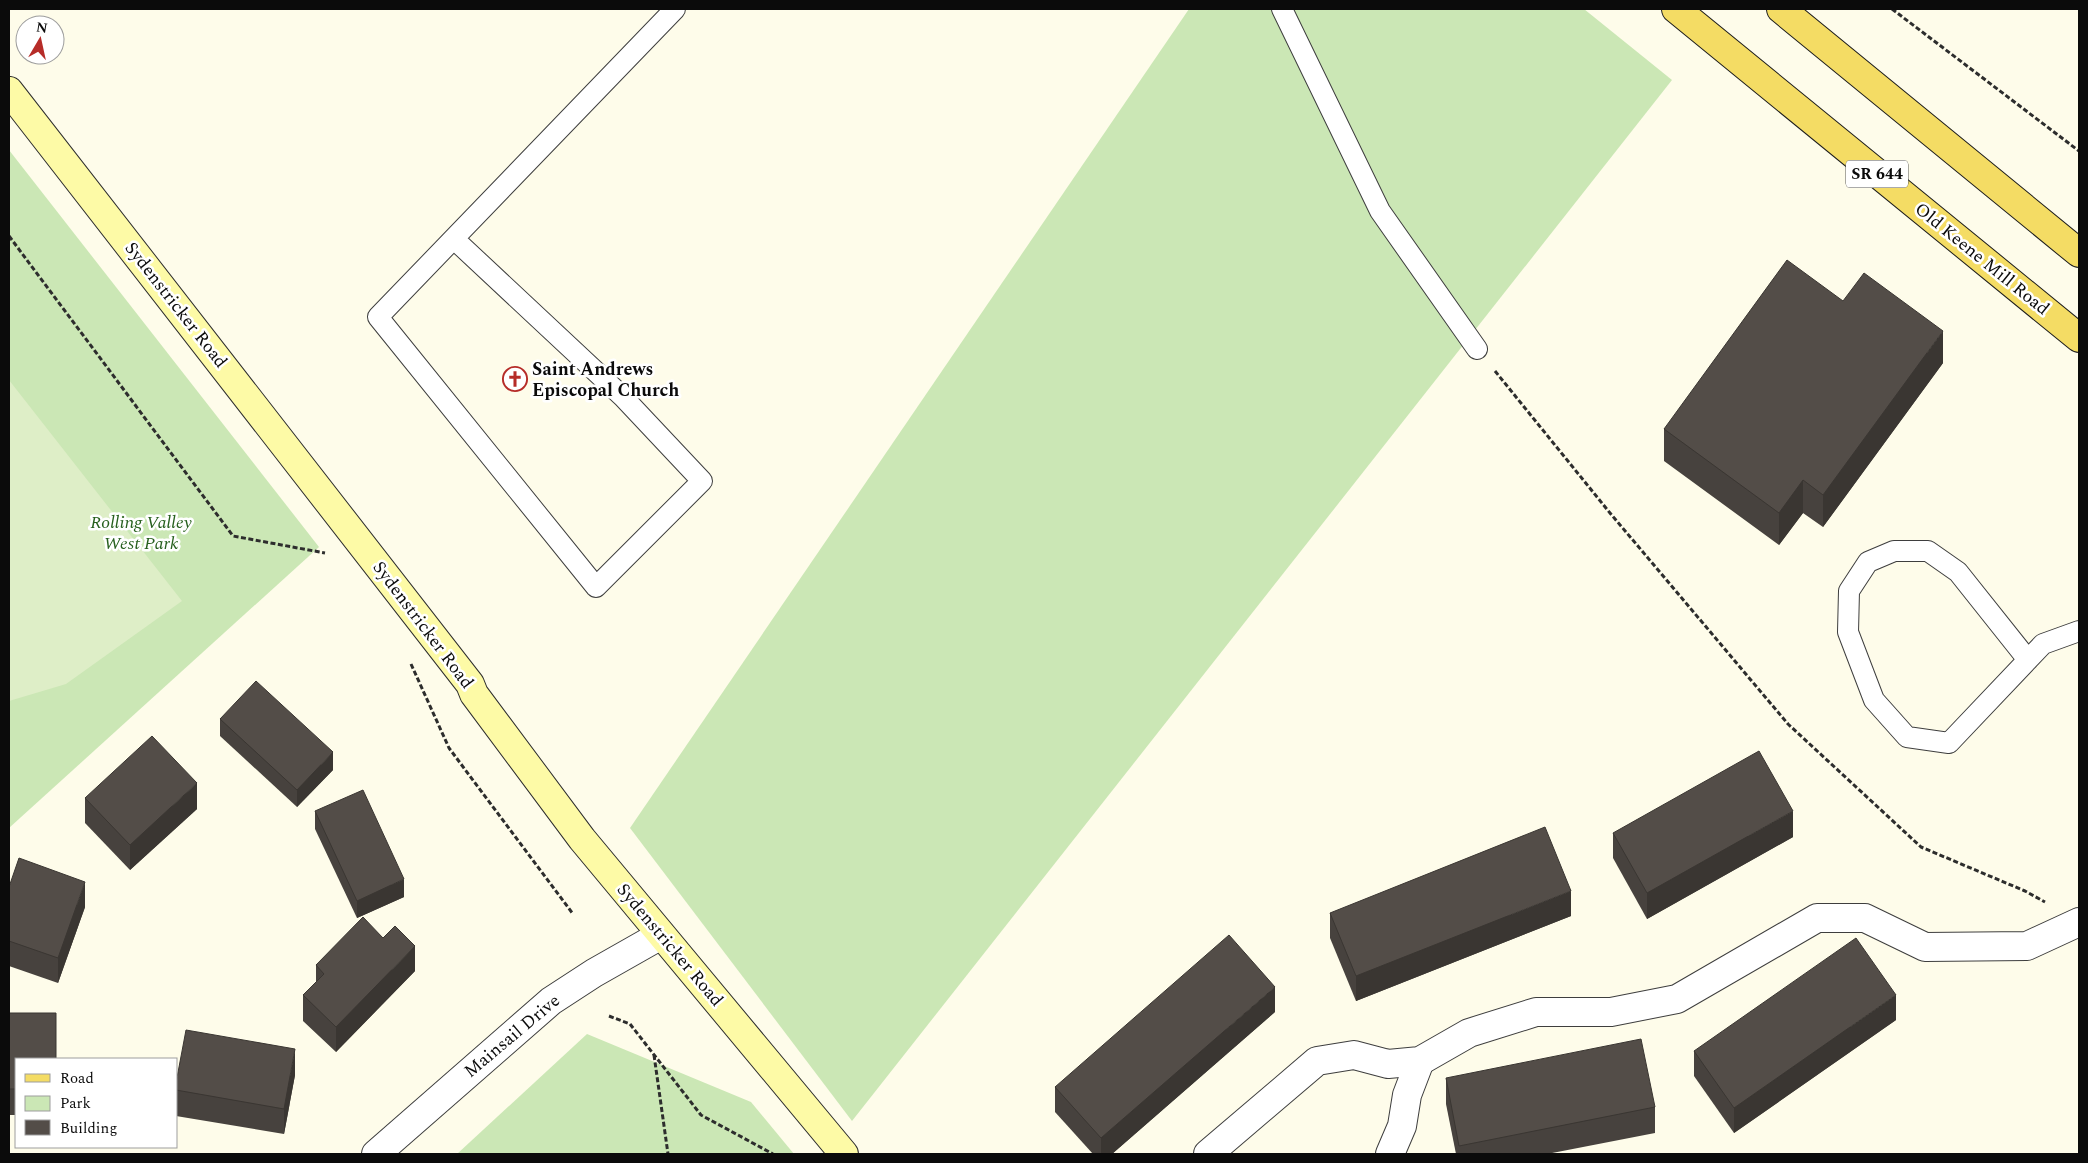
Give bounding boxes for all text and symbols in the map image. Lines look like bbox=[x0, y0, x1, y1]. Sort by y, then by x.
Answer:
north arrow bbox=[15, 15, 65, 65]
text: N bbox=[35, 16, 49, 39]
road number: SR 644 bbox=[1846, 160, 1908, 188]
street label: Old Keene Mill Road bbox=[1909, 196, 2055, 322]
street label: Sydenstricker Road bbox=[118, 236, 234, 374]
place label: Saint Andrews Episcopal Church bbox=[532, 356, 679, 404]
church icon: Saint Andrews Episcopal Church bbox=[502, 366, 528, 392]
park label: Rolling Valley West Park bbox=[90, 509, 192, 557]
street label: Sydenstricker Road bbox=[366, 555, 480, 695]
street label: Sydenstricker Road bbox=[610, 877, 730, 1013]
street label: Mainsail Drive bbox=[458, 988, 566, 1084]
legend bbox=[15, 1058, 178, 1148]
text: Road bbox=[60, 1067, 94, 1090]
text: Park bbox=[60, 1092, 91, 1115]
text: Building bbox=[60, 1117, 117, 1140]

